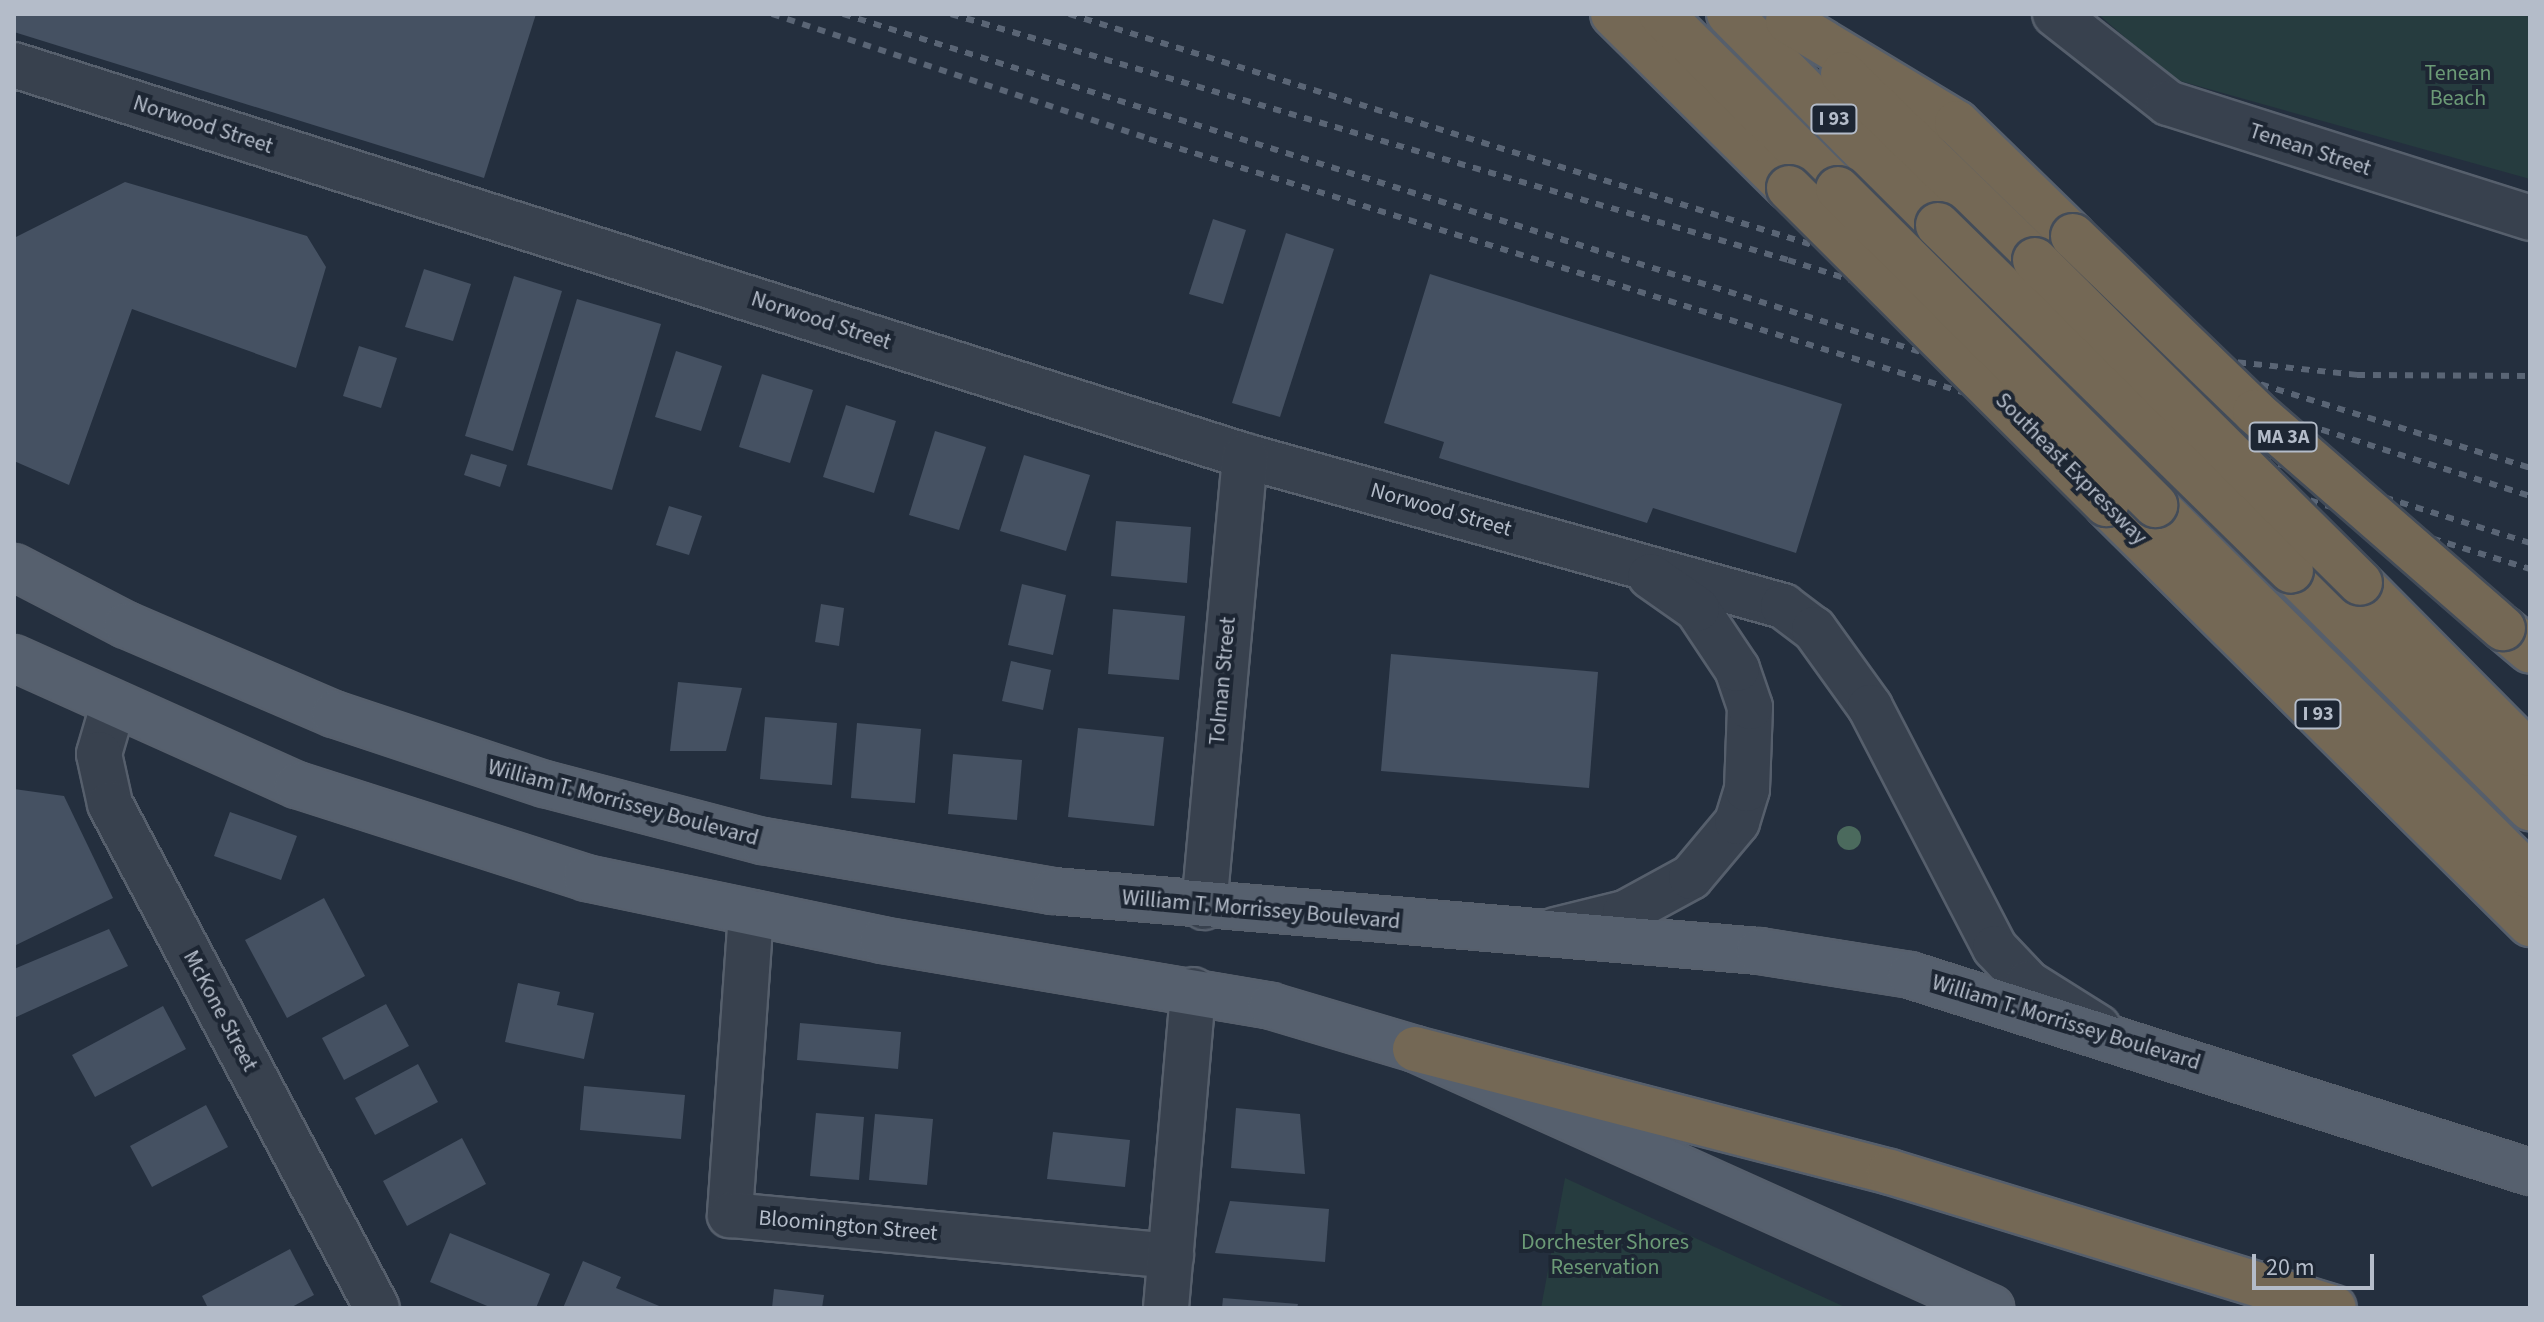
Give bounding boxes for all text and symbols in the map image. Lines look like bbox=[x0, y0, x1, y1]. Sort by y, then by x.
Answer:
park label: Tenean Beach bbox=[2424, 60, 2492, 112]
street label: Norwood Street bbox=[130, 90, 276, 160]
road number: I 93 bbox=[1810, 103, 1858, 135]
street label: Tenean Street bbox=[2246, 118, 2374, 182]
street label: Norwood Street bbox=[748, 286, 894, 356]
street label: Southeast Expressway bbox=[1990, 388, 2152, 550]
road number: MA 3A bbox=[2247, 421, 2319, 453]
street label: Norwood Street bbox=[1367, 477, 1515, 543]
street label: Tolman Street bbox=[1204, 616, 1242, 746]
road number: I 93 bbox=[2294, 698, 2342, 730]
street label: William T. Morrissey Boulevard bbox=[485, 754, 761, 852]
street label: William T. Morrissey Boulevard bbox=[1121, 885, 1401, 935]
street label: McKone Street bbox=[177, 946, 263, 1076]
street label: William T. Morrissey Boulevard bbox=[1929, 970, 2203, 1076]
street label: Bloomington Street bbox=[757, 1205, 939, 1247]
park label: Dorchester Shores Reservation bbox=[1521, 1229, 1689, 1280]
scale bar bbox=[2256, 1238, 2378, 1288]
text: 20 m bbox=[2266, 1250, 2315, 1285]

